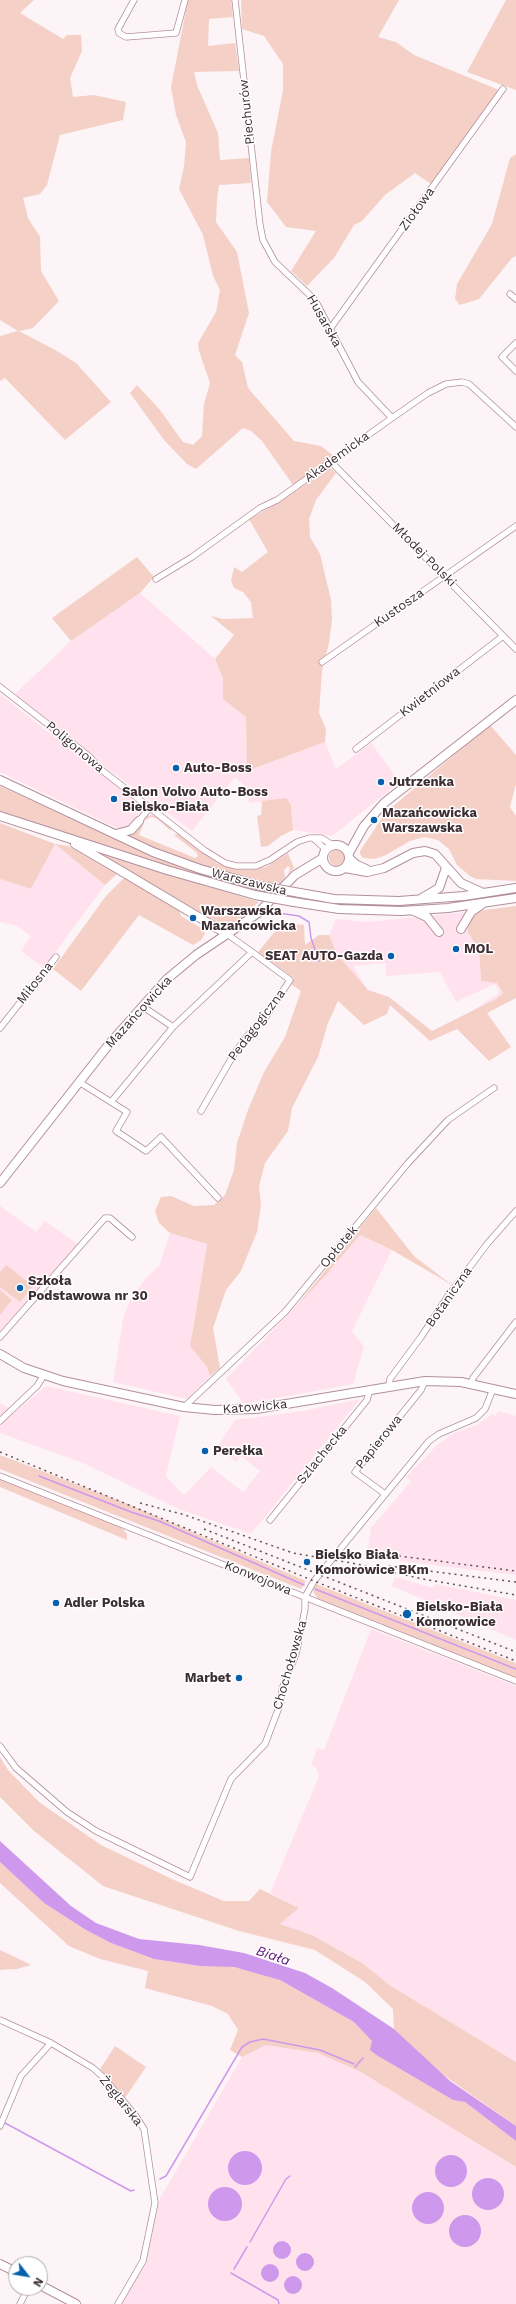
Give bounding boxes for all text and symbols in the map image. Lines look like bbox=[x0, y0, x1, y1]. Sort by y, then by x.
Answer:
street label: Piechurów bbox=[236, 78, 258, 146]
street label: Ziołowa bbox=[396, 184, 438, 234]
street label: Husarska bbox=[303, 292, 345, 350]
street label: Akademicka bbox=[301, 428, 373, 486]
street label: Młodej Polski bbox=[389, 520, 459, 590]
street label: Kustosza bbox=[371, 585, 427, 631]
street label: Kwietniowa bbox=[397, 664, 463, 720]
street label: Poligonowa bbox=[43, 718, 107, 776]
place label: Auto-Boss bbox=[184, 760, 252, 776]
marker: Auto-Boss bbox=[171, 763, 181, 773]
place label: Jutrzenka bbox=[389, 774, 454, 790]
marker: Jutrzenka bbox=[376, 777, 386, 787]
place label: Salon Volvo Auto-Boss Bielsko-Biała bbox=[122, 784, 268, 815]
marker: Salon Volvo Auto-Boss Bielsko-Biała bbox=[109, 794, 119, 804]
place label: Mazańcowicka Warszawska bbox=[382, 805, 477, 836]
marker: Mazańcowicka Warszawska bbox=[369, 815, 379, 825]
street label: Warszawska bbox=[209, 865, 289, 899]
place label: Warszawska Mazańcowicka bbox=[201, 903, 296, 934]
marker: Warszawska Mazańcowicka bbox=[188, 913, 198, 923]
place label: MOL bbox=[464, 941, 493, 957]
marker: MOL bbox=[451, 944, 461, 954]
place label: SEAT AUTO-Gazda bbox=[265, 948, 383, 964]
marker: SEAT AUTO-Gazda bbox=[386, 951, 396, 961]
street label: Miłosna bbox=[14, 959, 56, 1007]
street label: Mazańcowicka bbox=[102, 973, 176, 1051]
street label: Pedagogiczna bbox=[225, 986, 289, 1064]
street label: Opłotek bbox=[317, 1223, 361, 1271]
street label: Botaniczna bbox=[423, 1264, 475, 1330]
place label: Szkoła Podstawowa nr 30 bbox=[28, 1273, 148, 1304]
marker: Szkoła Podstawowa nr 30 bbox=[15, 1283, 25, 1293]
street label: Katowicka bbox=[222, 1396, 288, 1418]
street label: Papierowa bbox=[352, 1412, 406, 1472]
street label: Szlachecka bbox=[294, 1422, 350, 1488]
place label: Perełka bbox=[213, 1443, 263, 1459]
marker: Perełka bbox=[200, 1446, 210, 1456]
place label: Bielsko Biała Komorowice BKm bbox=[315, 1547, 429, 1578]
street label: Konwojowa bbox=[222, 1557, 294, 1599]
marker: Bielsko Biała Komorowice BKm bbox=[302, 1557, 312, 1567]
place label: Adler Polska bbox=[64, 1595, 145, 1611]
marker: Adler Polska bbox=[51, 1598, 61, 1608]
place label: Bielsko-Biała Komorowice bbox=[416, 1599, 503, 1630]
marker: Bielsko-Biała Komorowice bbox=[401, 1608, 413, 1620]
street label: Chochołowska bbox=[270, 1618, 310, 1712]
place label: Marbet bbox=[185, 1670, 231, 1686]
marker: Marbet bbox=[234, 1673, 244, 1683]
water label: Biała bbox=[254, 1942, 292, 1970]
street label: Żeglarska bbox=[96, 2073, 146, 2129]
north arrow bbox=[8, 2256, 48, 2296]
text: N bbox=[30, 2275, 46, 2289]

